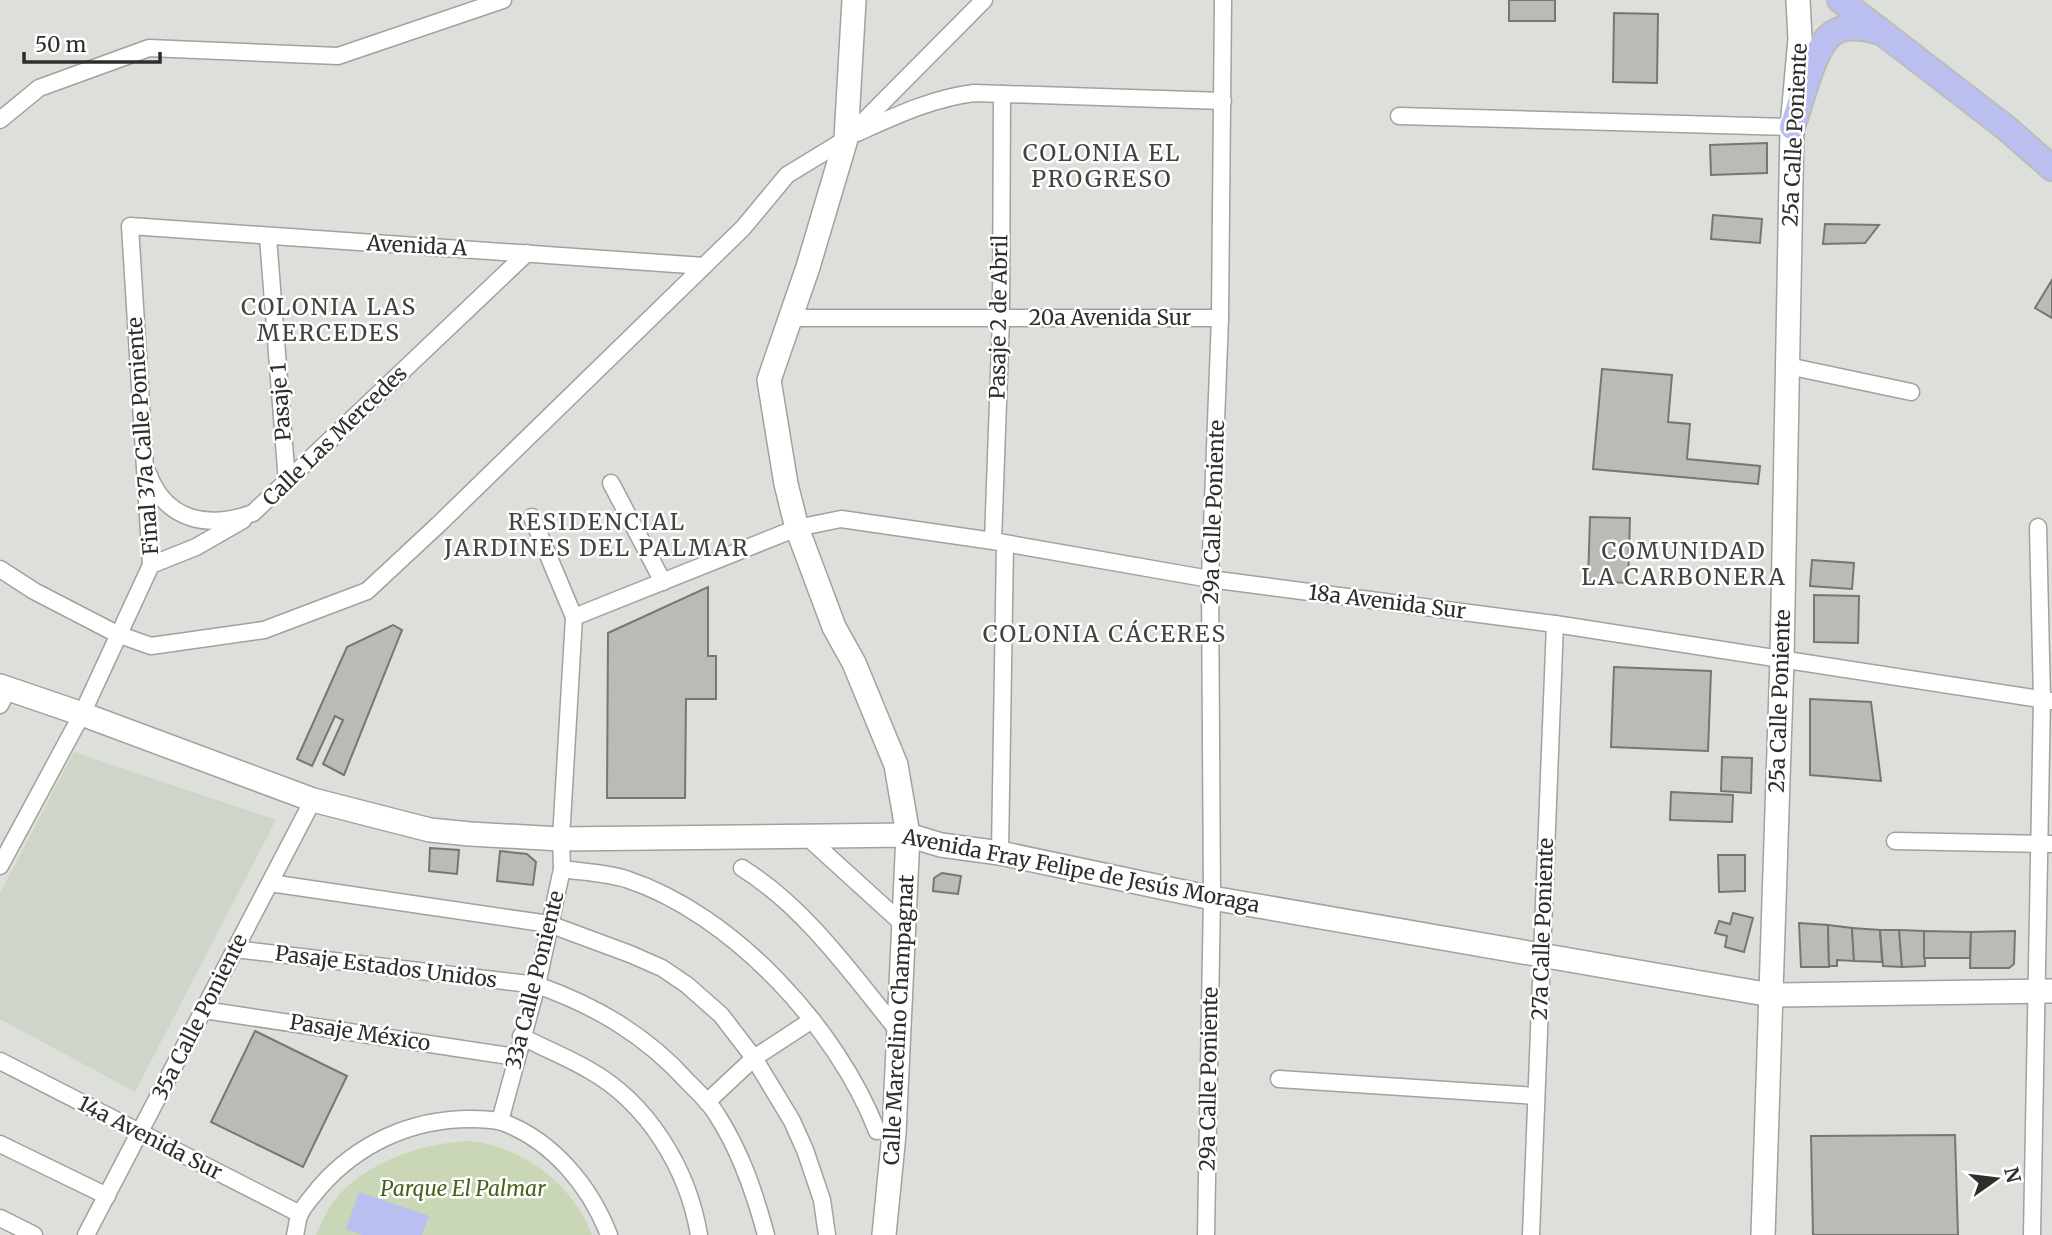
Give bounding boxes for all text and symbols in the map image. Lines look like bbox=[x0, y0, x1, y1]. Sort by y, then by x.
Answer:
scale bar bbox=[24, 21, 161, 65]
text: 50 m bbox=[35, 31, 86, 58]
street label: 25a Calle Poniente bbox=[1776, 43, 1813, 227]
district label: COLONIA EL PROGRESO bbox=[1023, 138, 1181, 193]
street label: Avenida A bbox=[365, 229, 468, 262]
street label: Pasaje 2 de Abril bbox=[984, 234, 1013, 400]
district label: COLONIA LAS MERCEDES bbox=[241, 292, 417, 347]
street label: 20a Avenida Sur bbox=[1029, 304, 1191, 331]
street label: Final 37a Calle Poniente bbox=[121, 316, 164, 556]
street label: Calle Las Mercedes bbox=[257, 360, 413, 512]
street label: Pasaje 1 bbox=[264, 362, 297, 442]
street label: 29a Calle Poniente bbox=[1197, 419, 1230, 605]
district label: RESIDENCIAL JARDINES DEL PALMAR bbox=[443, 507, 750, 562]
district label: COMUNIDAD LA CARBONERA bbox=[1581, 536, 1787, 591]
street label: 18a Avenida Sur bbox=[1307, 578, 1467, 625]
street label: 25a Calle Poniente bbox=[1763, 609, 1796, 793]
district label: COLONIA CÁCERES bbox=[983, 619, 1227, 648]
street label: Avenida Fray Felipe de Jesús Moraga bbox=[899, 822, 1262, 918]
street label: 27a Calle Poniente bbox=[1526, 837, 1559, 1021]
street label: Calle Marcelino Champagnat bbox=[877, 874, 920, 1166]
street label: 33a Calle Poniente bbox=[499, 888, 570, 1072]
street label: 35a Calle Poniente bbox=[146, 929, 253, 1104]
street label: Pasaje Estados Unidos bbox=[273, 939, 499, 994]
street label: 29a Calle Poniente bbox=[1193, 987, 1224, 1171]
street label: Pasaje México bbox=[288, 1008, 432, 1057]
street label: 14a Avenida Sur bbox=[74, 1090, 227, 1186]
north arrow bbox=[1961, 1144, 2031, 1214]
text: N bbox=[1999, 1165, 2026, 1185]
park label: Parque El Palmar bbox=[380, 1175, 546, 1202]

